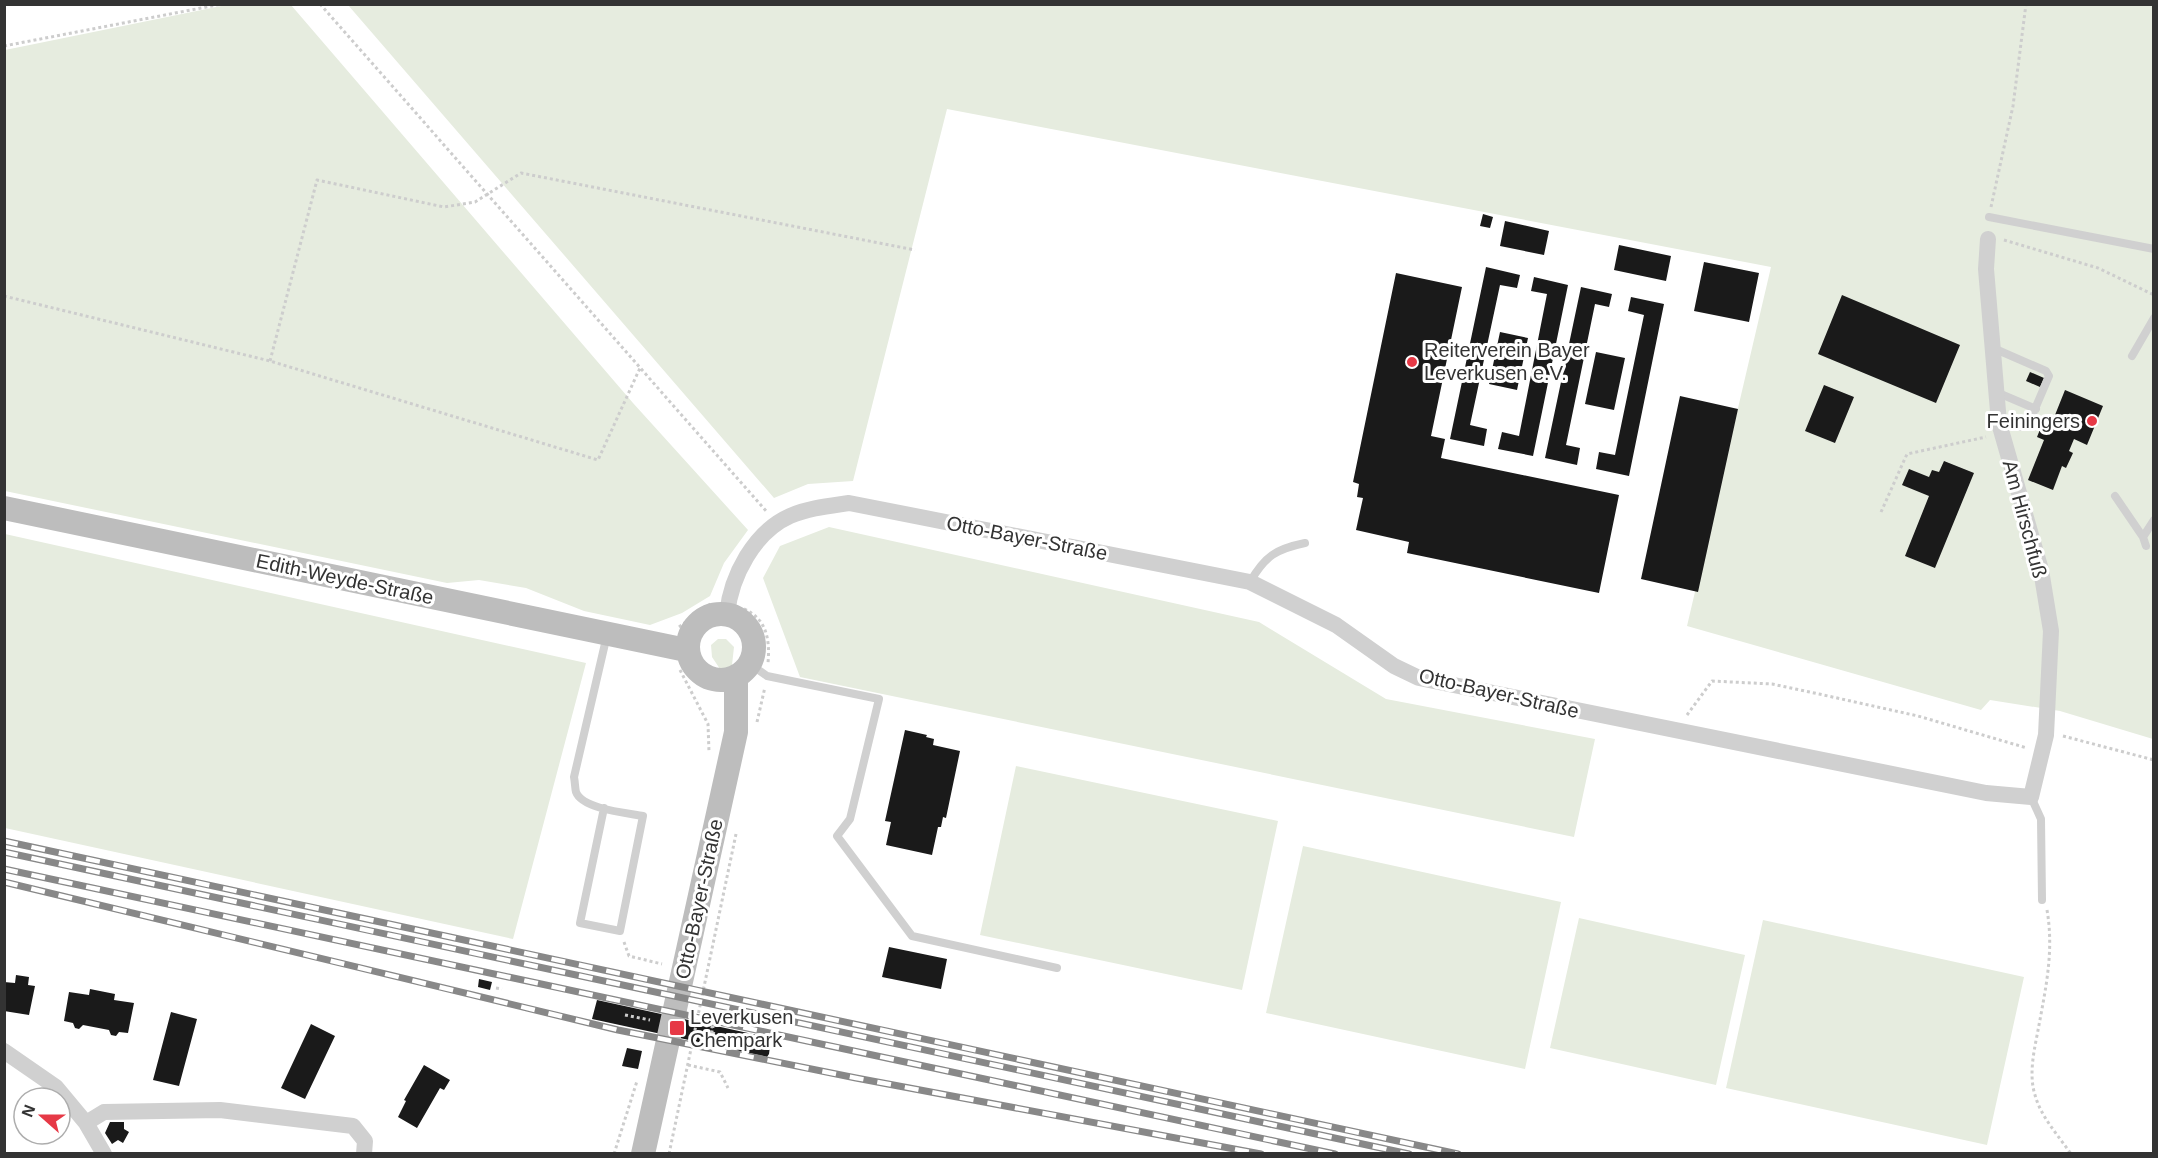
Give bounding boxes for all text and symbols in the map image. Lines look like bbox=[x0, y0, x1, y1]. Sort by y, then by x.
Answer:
place label: Reiterverein Bayer Leverkusen e.V. bbox=[1424, 339, 1590, 384]
marker: Reiterverein Bayer Leverkusen e.V. bbox=[1405, 355, 1419, 369]
place label: Feiningers bbox=[1987, 410, 2080, 432]
marker: Feiningers bbox=[2085, 414, 2099, 428]
street label: Am Hirschfuß bbox=[1999, 458, 2051, 580]
street label: Otto-Bayer-Straße bbox=[945, 512, 1109, 564]
street label: Edith-Weyde-Straße bbox=[254, 549, 436, 609]
street label: Otto-Bayer-Straße bbox=[1417, 664, 1581, 722]
street label: Otto-Bayer-Straße bbox=[671, 817, 727, 981]
place label: Leverkusen Chempark bbox=[690, 1006, 793, 1051]
marker: Leverkusen Chempark bbox=[668, 1019, 686, 1037]
north arrow bbox=[12, 1086, 72, 1146]
text: N bbox=[18, 1102, 38, 1119]

